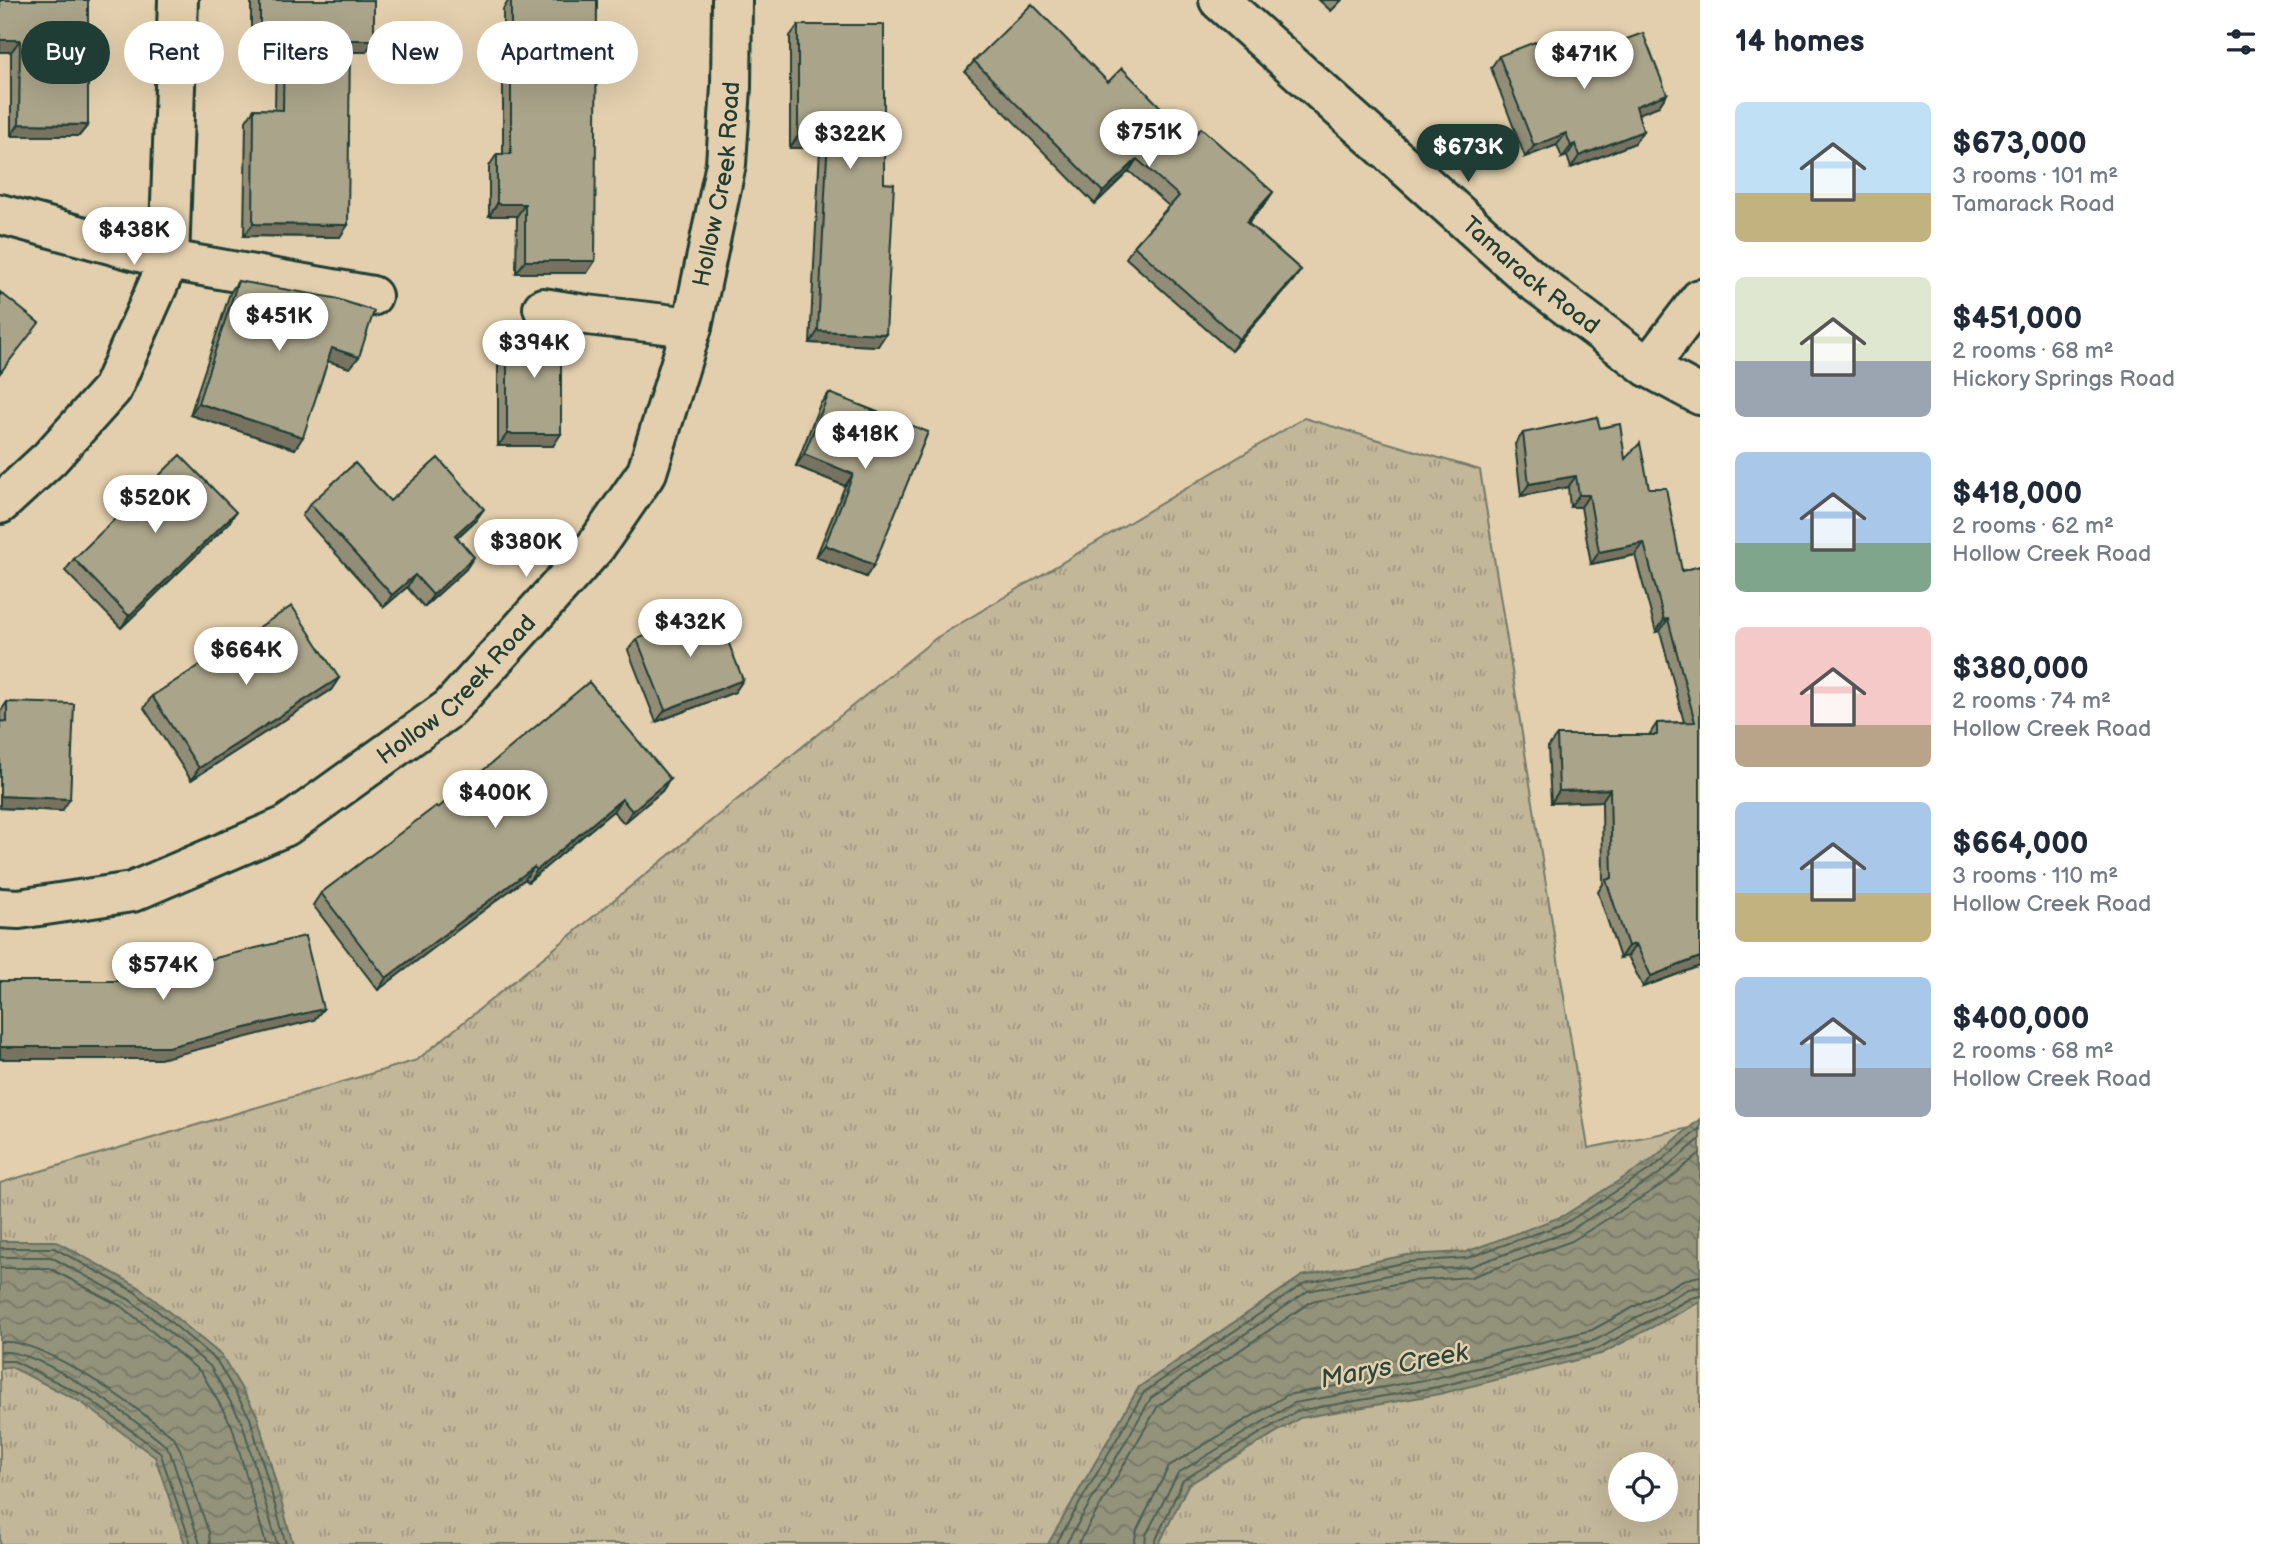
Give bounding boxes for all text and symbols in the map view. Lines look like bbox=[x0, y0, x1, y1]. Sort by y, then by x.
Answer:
chip: Buy bbox=[21, 21, 110, 84]
chip: Rent bbox=[124, 21, 224, 84]
chip: Filters bbox=[238, 21, 353, 84]
chip: New bbox=[367, 21, 463, 84]
chip: Apartment bbox=[477, 21, 638, 84]
icon: filters bbox=[2222, 23, 2260, 61]
text: 14 homes bbox=[1735, 24, 1864, 60]
pin: $471K bbox=[1535, 32, 1633, 91]
text: $471K bbox=[1551, 40, 1617, 68]
street label: Hollow Creek Road bbox=[687, 80, 746, 290]
pin: $751K bbox=[1100, 110, 1198, 169]
pin: $322K bbox=[801, 111, 899, 171]
text: $751K bbox=[1116, 118, 1182, 146]
text: $322K bbox=[814, 120, 886, 148]
pin: $673K bbox=[1419, 124, 1517, 184]
text: $673,000 bbox=[1952, 126, 2087, 162]
icon: home bbox=[1791, 130, 1875, 214]
text: $673K bbox=[1433, 133, 1503, 161]
text: 3 rooms · 101 m² bbox=[1952, 162, 2118, 190]
text: Tamarack Road bbox=[1952, 190, 2115, 218]
pin: $438K bbox=[85, 208, 183, 267]
street label: Tamarack Road bbox=[1456, 210, 1605, 341]
text: $438K bbox=[98, 216, 170, 244]
pin: $451K bbox=[230, 294, 328, 353]
text: $451,000 bbox=[1952, 301, 2082, 337]
text: $451K bbox=[245, 302, 313, 330]
icon: home bbox=[1791, 305, 1875, 389]
pin: $394K bbox=[485, 320, 583, 380]
text: $394K bbox=[498, 329, 570, 357]
text: 2 rooms · 68 m² bbox=[1952, 337, 2114, 365]
text: Hickory Springs Road bbox=[1952, 365, 2175, 393]
pin: $418K bbox=[816, 412, 914, 471]
text: $418K bbox=[831, 420, 899, 448]
pin: $520K bbox=[106, 476, 204, 535]
text: $418,000 bbox=[1952, 476, 2082, 512]
icon: home bbox=[1791, 480, 1875, 564]
text: $520K bbox=[119, 484, 191, 512]
text: 2 rooms · 62 m² bbox=[1952, 512, 2114, 540]
pin: $380K bbox=[477, 520, 575, 579]
text: $380K bbox=[490, 528, 562, 556]
text: Hollow Creek Road bbox=[1952, 540, 2151, 568]
pin: $432K bbox=[641, 600, 739, 659]
text: $432K bbox=[654, 608, 726, 636]
street label: Hollow Creek Road bbox=[371, 609, 542, 771]
pin: $664K bbox=[197, 628, 295, 687]
text: $664K bbox=[210, 636, 282, 664]
text: $380,000 bbox=[1952, 651, 2089, 687]
icon: home bbox=[1791, 655, 1875, 739]
text: 2 rooms · 74 m² bbox=[1952, 687, 2111, 715]
text: Hollow Creek Road bbox=[1952, 715, 2151, 743]
pin: $400K bbox=[446, 770, 544, 830]
text: $400K bbox=[458, 779, 532, 807]
text: $664,000 bbox=[1952, 826, 2089, 862]
icon: home bbox=[1791, 830, 1875, 914]
text: 3 rooms · 110 m² bbox=[1952, 862, 2118, 890]
text: Hollow Creek Road bbox=[1952, 890, 2151, 918]
pin: $574K bbox=[114, 942, 212, 1002]
text: $574K bbox=[128, 951, 198, 979]
text: $400,000 bbox=[1952, 1001, 2090, 1037]
icon: home bbox=[1791, 1005, 1875, 1089]
text: 2 rooms · 68 m² bbox=[1952, 1037, 2114, 1065]
text: Hollow Creek Road bbox=[1952, 1065, 2151, 1093]
water label: Marys Creek bbox=[1318, 1337, 1472, 1396]
map controls bbox=[1608, 1452, 1678, 1522]
button: locate bbox=[1608, 1452, 1678, 1522]

